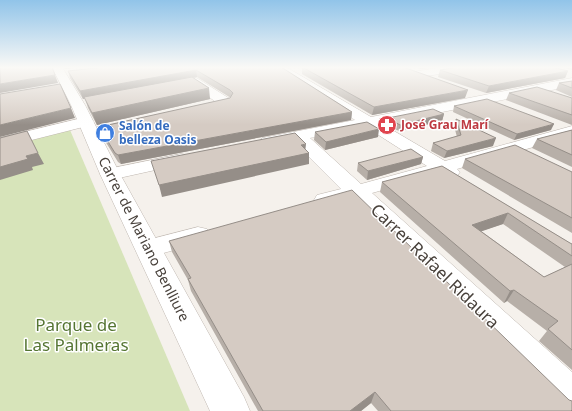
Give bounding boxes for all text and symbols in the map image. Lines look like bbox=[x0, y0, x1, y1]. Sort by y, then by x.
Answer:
pharmacy icon: José Grau Marí bbox=[376, 114, 398, 136]
place label: José Grau Marí bbox=[400, 116, 490, 133]
place label: Salón de belleza Oasis bbox=[119, 117, 197, 148]
shop icon: Salón de belleza Oasis bbox=[94, 122, 116, 144]
street label: Carrer de Mariano Benlliure bbox=[95, 153, 194, 325]
street label: Carrer Rafael Ridaura bbox=[366, 198, 505, 333]
park label: Parque de Las Palmeras bbox=[23, 313, 129, 356]

